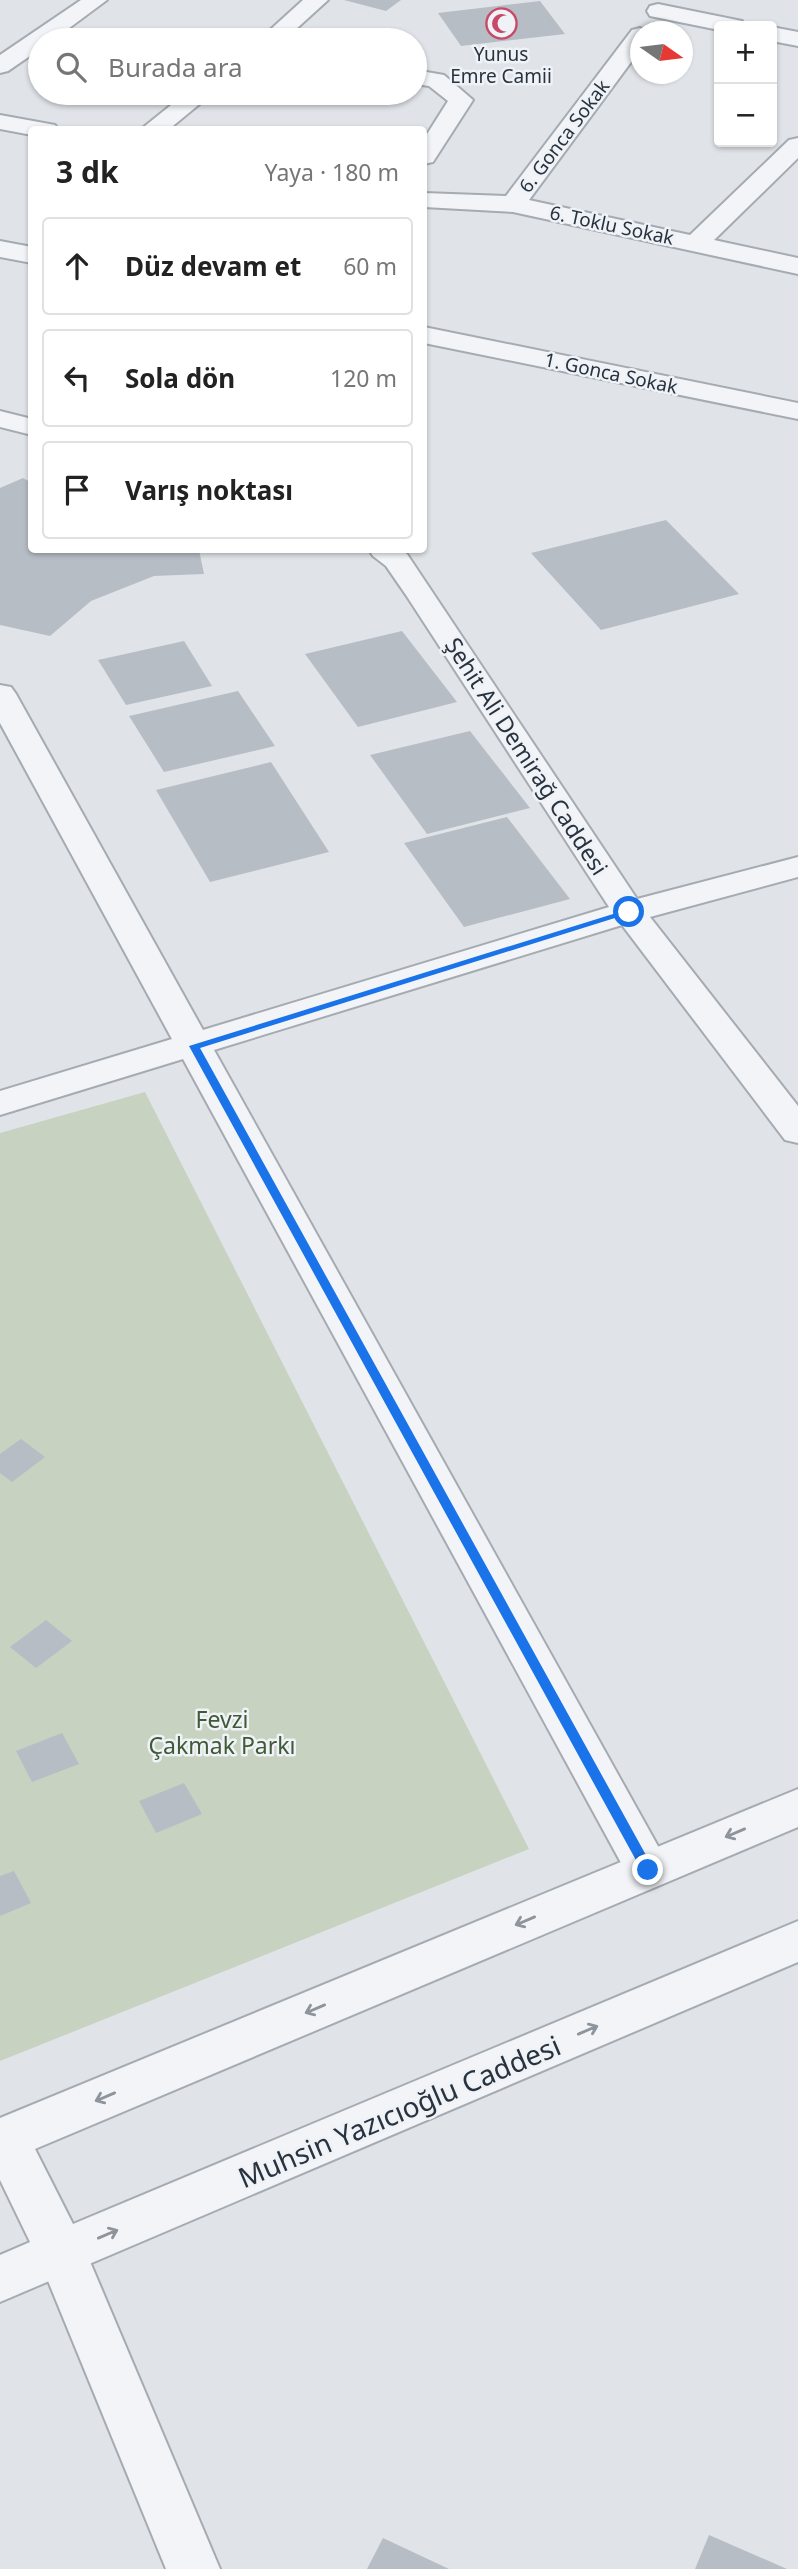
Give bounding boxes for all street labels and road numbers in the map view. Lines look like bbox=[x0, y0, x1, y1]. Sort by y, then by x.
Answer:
street label: 6. Gonca Sokak bbox=[513, 74, 615, 198]
street label: 6. Toklu Sokak bbox=[548, 199, 676, 251]
street label: 1. Gonca Sokak bbox=[542, 346, 680, 400]
street label: Şehit Ali Demirağ Caddesi bbox=[438, 631, 616, 881]
street label: Muhsin Yazıcıoğlu Caddesi bbox=[232, 2026, 566, 2196]

